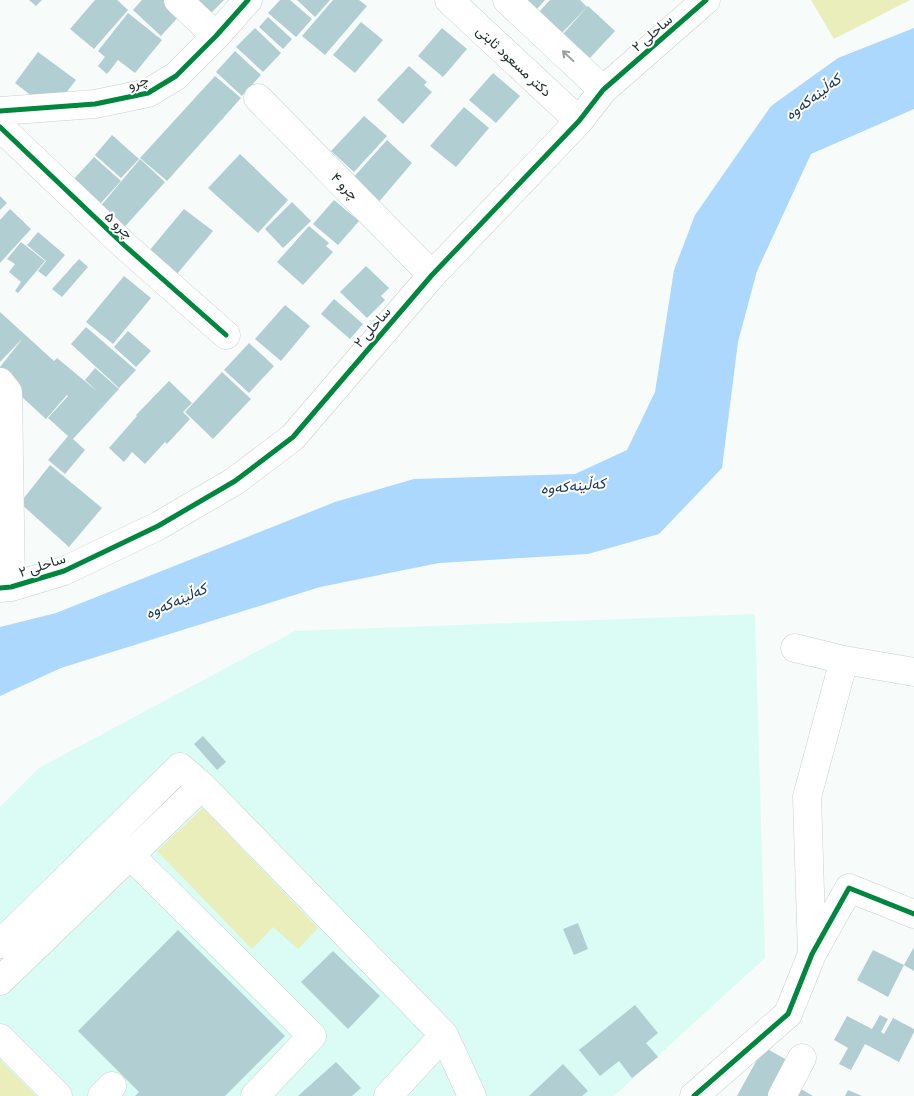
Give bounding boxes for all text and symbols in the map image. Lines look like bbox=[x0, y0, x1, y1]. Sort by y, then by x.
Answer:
street label: ساحلی ۲ bbox=[629, 11, 676, 56]
street label: دکتر مسعود ثابتی bbox=[473, 22, 555, 101]
one-way arrow bbox=[561, 50, 574, 62]
water label: کەڵینەکەوە bbox=[782, 69, 846, 124]
street label: چرو bbox=[126, 71, 151, 95]
street label: چرو ۴ bbox=[327, 169, 362, 204]
street label: چرو ۵ bbox=[100, 208, 136, 243]
street label: ساحلی ۲ bbox=[350, 304, 395, 351]
water label: کەڵینەکەوە bbox=[540, 474, 609, 498]
street label: ساحلی ۲ bbox=[17, 550, 68, 581]
water label: کەڵینەکەوە bbox=[143, 579, 212, 622]

